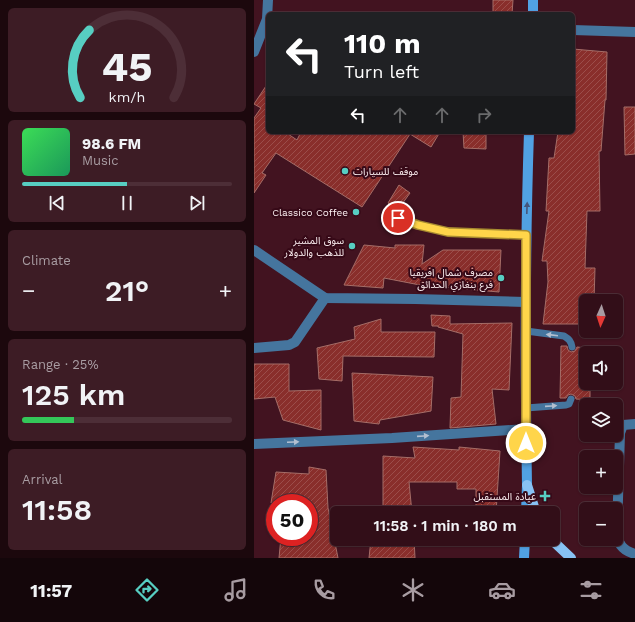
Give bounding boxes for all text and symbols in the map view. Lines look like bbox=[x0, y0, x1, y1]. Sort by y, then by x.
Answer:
text: 110 m bbox=[344, 27, 421, 60]
icon: left bbox=[278, 28, 330, 80]
text: 45 bbox=[101, 42, 153, 91]
text: Turn left bbox=[344, 61, 419, 82]
text: km/h bbox=[109, 89, 145, 105]
icon: left bbox=[347, 104, 369, 126]
icon: ahead bbox=[389, 104, 411, 126]
icon: ahead bbox=[431, 104, 453, 126]
icon: right bbox=[473, 104, 495, 126]
text: 98.6 FM bbox=[82, 135, 141, 153]
text: Music bbox=[82, 153, 119, 168]
marker: موقف للسيارات bbox=[340, 166, 350, 176]
place label: موقف للسيارات bbox=[353, 166, 418, 178]
icon: previous bbox=[46, 192, 68, 214]
icon: pause bbox=[116, 192, 138, 214]
icon: next bbox=[186, 192, 208, 214]
pin bbox=[381, 201, 415, 235]
one-way arrow bbox=[523, 202, 530, 214]
place label: Classico Coffee bbox=[272, 207, 348, 218]
marker: Classico Coffee bbox=[351, 207, 361, 217]
icon: arrive bbox=[387, 207, 409, 229]
place label: سوق المشير للذهب والدولار bbox=[283, 235, 344, 259]
marker: سوق المشير للذهب والدولار bbox=[347, 241, 357, 251]
text: Climate bbox=[22, 253, 71, 268]
place label: مصرف شمال افريقيا فرع بنغازي الحدائق bbox=[409, 267, 494, 292]
text: 21° bbox=[105, 273, 149, 308]
marker: مصرف شمال افريقيا فرع بنغازي الحدائق bbox=[496, 273, 506, 283]
text: − bbox=[22, 278, 35, 303]
text: + bbox=[219, 278, 232, 303]
north arrow bbox=[579, 294, 623, 338]
map controls bbox=[579, 294, 623, 546]
one-way arrow bbox=[546, 332, 558, 338]
button: sound bbox=[579, 346, 623, 390]
text: Range · 25% bbox=[22, 357, 99, 372]
text: 125 km bbox=[22, 377, 125, 412]
button: layers bbox=[579, 398, 623, 442]
one-way arrow bbox=[545, 402, 557, 409]
position arrow bbox=[505, 422, 547, 464]
one-way arrow bbox=[417, 433, 430, 439]
one-way arrow bbox=[287, 439, 300, 445]
button: + bbox=[579, 450, 623, 494]
text: Arrival bbox=[22, 472, 63, 487]
marker: عيادة المستقبل bbox=[539, 490, 551, 502]
place label: عيادة المستقبل bbox=[473, 491, 536, 502]
text: 11:58 bbox=[22, 492, 92, 527]
speed limit sign: 50 bbox=[266, 494, 318, 546]
button: − bbox=[579, 502, 623, 546]
text: 11:58 · 1 min · 180 m bbox=[373, 517, 517, 535]
icon: directions bbox=[133, 576, 161, 604]
icon: music bbox=[222, 576, 250, 604]
icon: phone bbox=[310, 576, 338, 604]
icon: climate bbox=[399, 576, 427, 604]
icon: car bbox=[488, 576, 516, 604]
icon: filters bbox=[577, 576, 605, 604]
text: 11:57 bbox=[30, 580, 72, 601]

